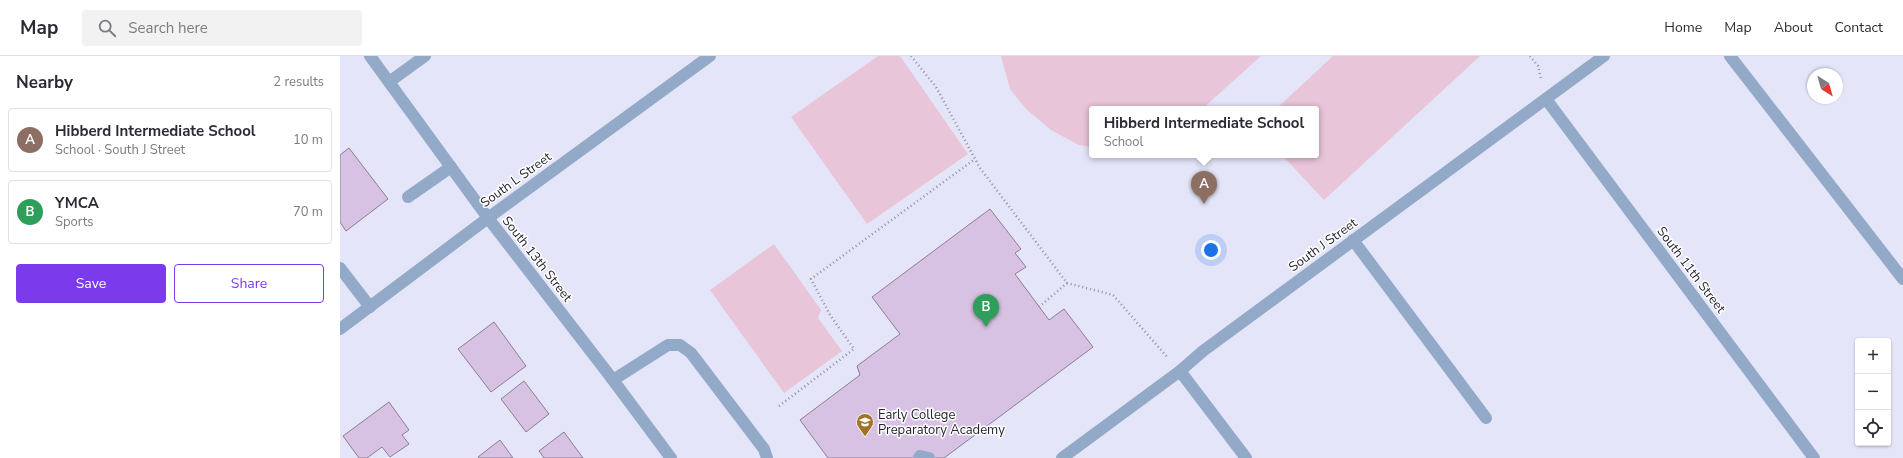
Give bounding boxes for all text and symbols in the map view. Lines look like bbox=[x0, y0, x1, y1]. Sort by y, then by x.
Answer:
search box bbox=[82, 10, 362, 46]
text: Map bbox=[20, 15, 58, 41]
icon: search bbox=[96, 17, 118, 39]
text: Search here bbox=[128, 18, 208, 38]
text: Home bbox=[1664, 18, 1702, 37]
text: Map bbox=[1724, 18, 1752, 37]
text: About bbox=[1774, 18, 1813, 37]
text: Contact bbox=[1835, 18, 1883, 37]
north arrow bbox=[1807, 68, 1843, 104]
text: Nearby bbox=[16, 71, 73, 94]
text: 2 results bbox=[273, 73, 324, 91]
popup bbox=[1089, 106, 1319, 158]
text: Hibberd Intermediate School bbox=[1104, 113, 1304, 133]
text: Hibberd Intermediate School bbox=[55, 121, 256, 141]
text: A bbox=[25, 131, 35, 149]
text: 10 m bbox=[293, 131, 323, 149]
text: School bbox=[1104, 133, 1143, 151]
text: School · South J Street bbox=[55, 141, 185, 159]
street label: South L Street bbox=[477, 148, 555, 212]
pin: A bbox=[1191, 171, 1217, 204]
text: YMCA bbox=[55, 193, 99, 213]
text: B bbox=[26, 203, 34, 221]
text: 70 m bbox=[293, 203, 323, 221]
street label: South 13th Street bbox=[498, 212, 576, 306]
text: Sports bbox=[55, 213, 94, 231]
street label: South J Street bbox=[1285, 214, 1361, 276]
street label: South 11th Street bbox=[1652, 223, 1730, 317]
your location bbox=[1201, 240, 1221, 260]
button: Save bbox=[16, 264, 166, 303]
button: Share bbox=[174, 264, 324, 303]
pin: B bbox=[973, 294, 999, 327]
map controls bbox=[1855, 338, 1891, 446]
button: + bbox=[1855, 338, 1891, 374]
button: − bbox=[1855, 374, 1891, 410]
place label: Early College Preparatory Academy bbox=[878, 406, 1005, 439]
button: locate bbox=[1855, 410, 1891, 446]
school or university icon: Early College Preparatory Academy bbox=[855, 412, 875, 437]

